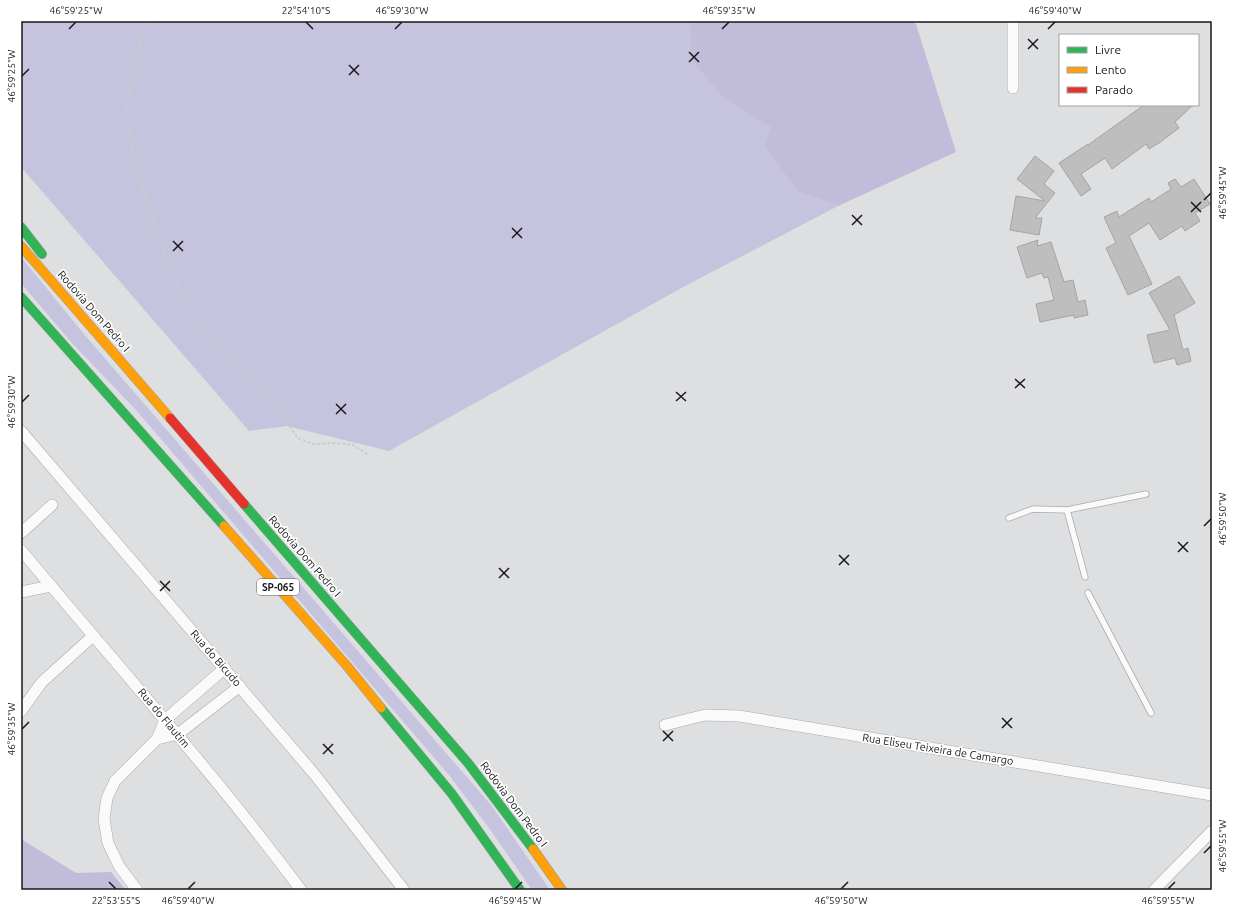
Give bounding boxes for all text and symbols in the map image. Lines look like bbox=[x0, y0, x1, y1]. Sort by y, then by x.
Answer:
text: 46°59'25"W bbox=[50, 5, 102, 16]
text: 22°54'10"S bbox=[282, 5, 330, 16]
text: 46°59'30"W bbox=[376, 5, 428, 16]
text: 46°59'35"W bbox=[703, 5, 755, 16]
text: 46°59'40"W bbox=[1029, 5, 1081, 16]
legend bbox=[1059, 34, 1199, 106]
text: Livre bbox=[1095, 43, 1121, 56]
text: 46°59'25"W bbox=[6, 50, 17, 102]
text: Lento bbox=[1095, 63, 1126, 76]
text: Parado bbox=[1095, 83, 1133, 96]
text: 46°59'45"W bbox=[1217, 167, 1228, 219]
street label: Rodovia Dom Pedro I bbox=[56, 268, 132, 354]
text: 46°59'30"W bbox=[6, 376, 17, 428]
text: 46°59'50"W bbox=[1217, 493, 1228, 545]
street label: Rodovia Dom Pedro I bbox=[267, 513, 343, 599]
road number: SP-065 bbox=[257, 579, 299, 595]
street label: Rua do Bicudo bbox=[188, 627, 244, 689]
street label: Rua do Flautim bbox=[136, 686, 192, 750]
text: 46°59'35"W bbox=[6, 703, 17, 755]
street label: Rua Eliseu Teixeira de Camargo bbox=[861, 731, 1015, 767]
street label: Rodovia Dom Pedro I bbox=[478, 759, 550, 849]
text: 46°59'55"W bbox=[1217, 820, 1228, 872]
text: 22°53'55"S bbox=[92, 895, 140, 906]
text: 46°59'40"W bbox=[162, 895, 214, 906]
text: 46°59'45"W bbox=[489, 895, 541, 906]
text: 46°59'50"W bbox=[815, 895, 867, 906]
text: 46°59'55"W bbox=[1142, 895, 1194, 906]

